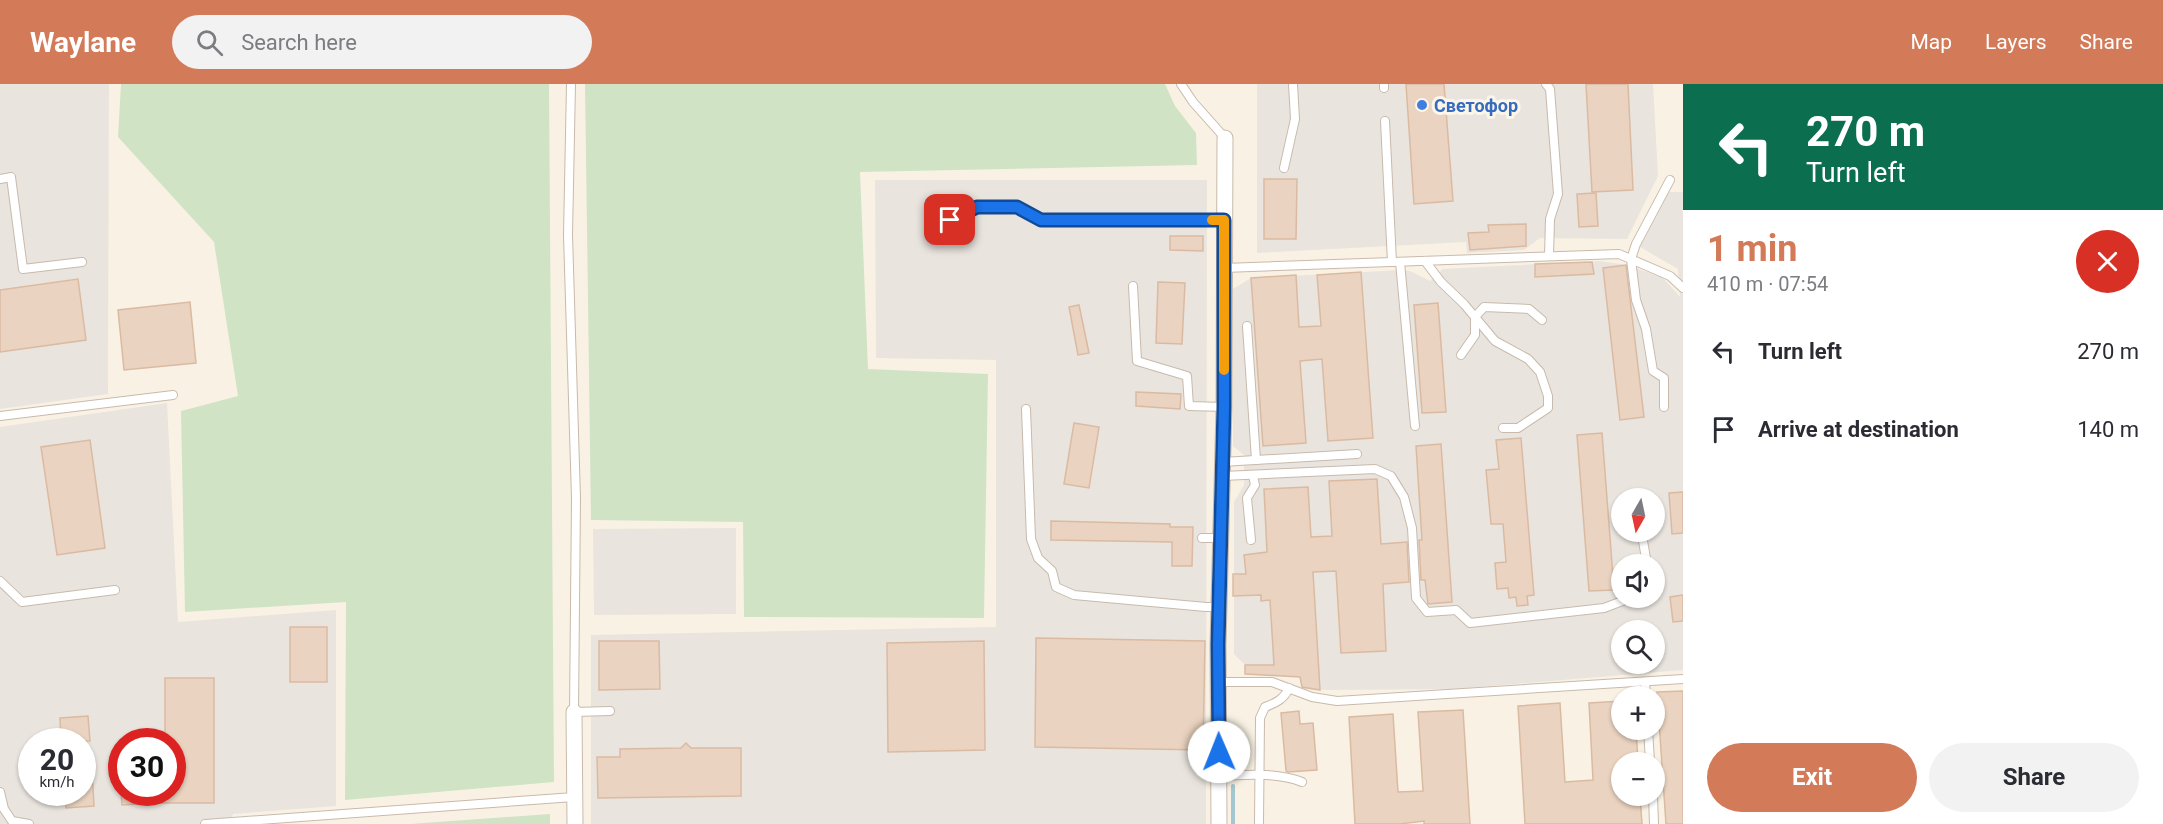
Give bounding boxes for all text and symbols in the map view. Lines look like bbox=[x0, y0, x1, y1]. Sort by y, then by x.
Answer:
search box bbox=[172, 15, 592, 69]
text: Waylane bbox=[30, 26, 136, 59]
icon: search bbox=[193, 26, 226, 59]
text: Search here bbox=[241, 30, 357, 55]
text: Map bbox=[1910, 30, 1952, 54]
text: Layers bbox=[1985, 30, 2046, 54]
text: Share bbox=[2079, 30, 2133, 54]
place label: Светофор bbox=[1434, 95, 1518, 116]
marker: Светофор bbox=[1415, 98, 1429, 112]
text: 270 m bbox=[1806, 107, 1925, 156]
icon: left bbox=[1707, 108, 1785, 186]
text: Turn left bbox=[1806, 157, 1906, 189]
pin bbox=[924, 194, 975, 245]
icon: arrive bbox=[933, 203, 966, 236]
text: 1 min bbox=[1707, 228, 1798, 270]
button: close bbox=[2076, 230, 2139, 293]
text: 410 m · 07:54 bbox=[1707, 272, 1828, 296]
icon: left bbox=[1707, 335, 1740, 368]
text: Turn left bbox=[1758, 339, 1842, 364]
text: 270 m bbox=[2077, 339, 2139, 364]
icon: arrive bbox=[1707, 413, 1740, 446]
text: Arrive at destination bbox=[1758, 417, 1959, 442]
text: 140 m bbox=[2077, 417, 2139, 442]
north arrow bbox=[1611, 488, 1665, 542]
map controls bbox=[1611, 488, 1665, 806]
button: sound bbox=[1611, 554, 1665, 608]
button: search bbox=[1611, 620, 1665, 674]
button: + bbox=[1611, 686, 1665, 740]
position arrow bbox=[1187, 720, 1251, 784]
speed limit sign: 30 bbox=[108, 728, 186, 806]
text: 20 bbox=[40, 742, 74, 777]
button: Exit bbox=[1707, 743, 1917, 812]
button: Share bbox=[1929, 743, 2139, 812]
button: − bbox=[1611, 752, 1665, 806]
text: km/h bbox=[39, 773, 75, 791]

